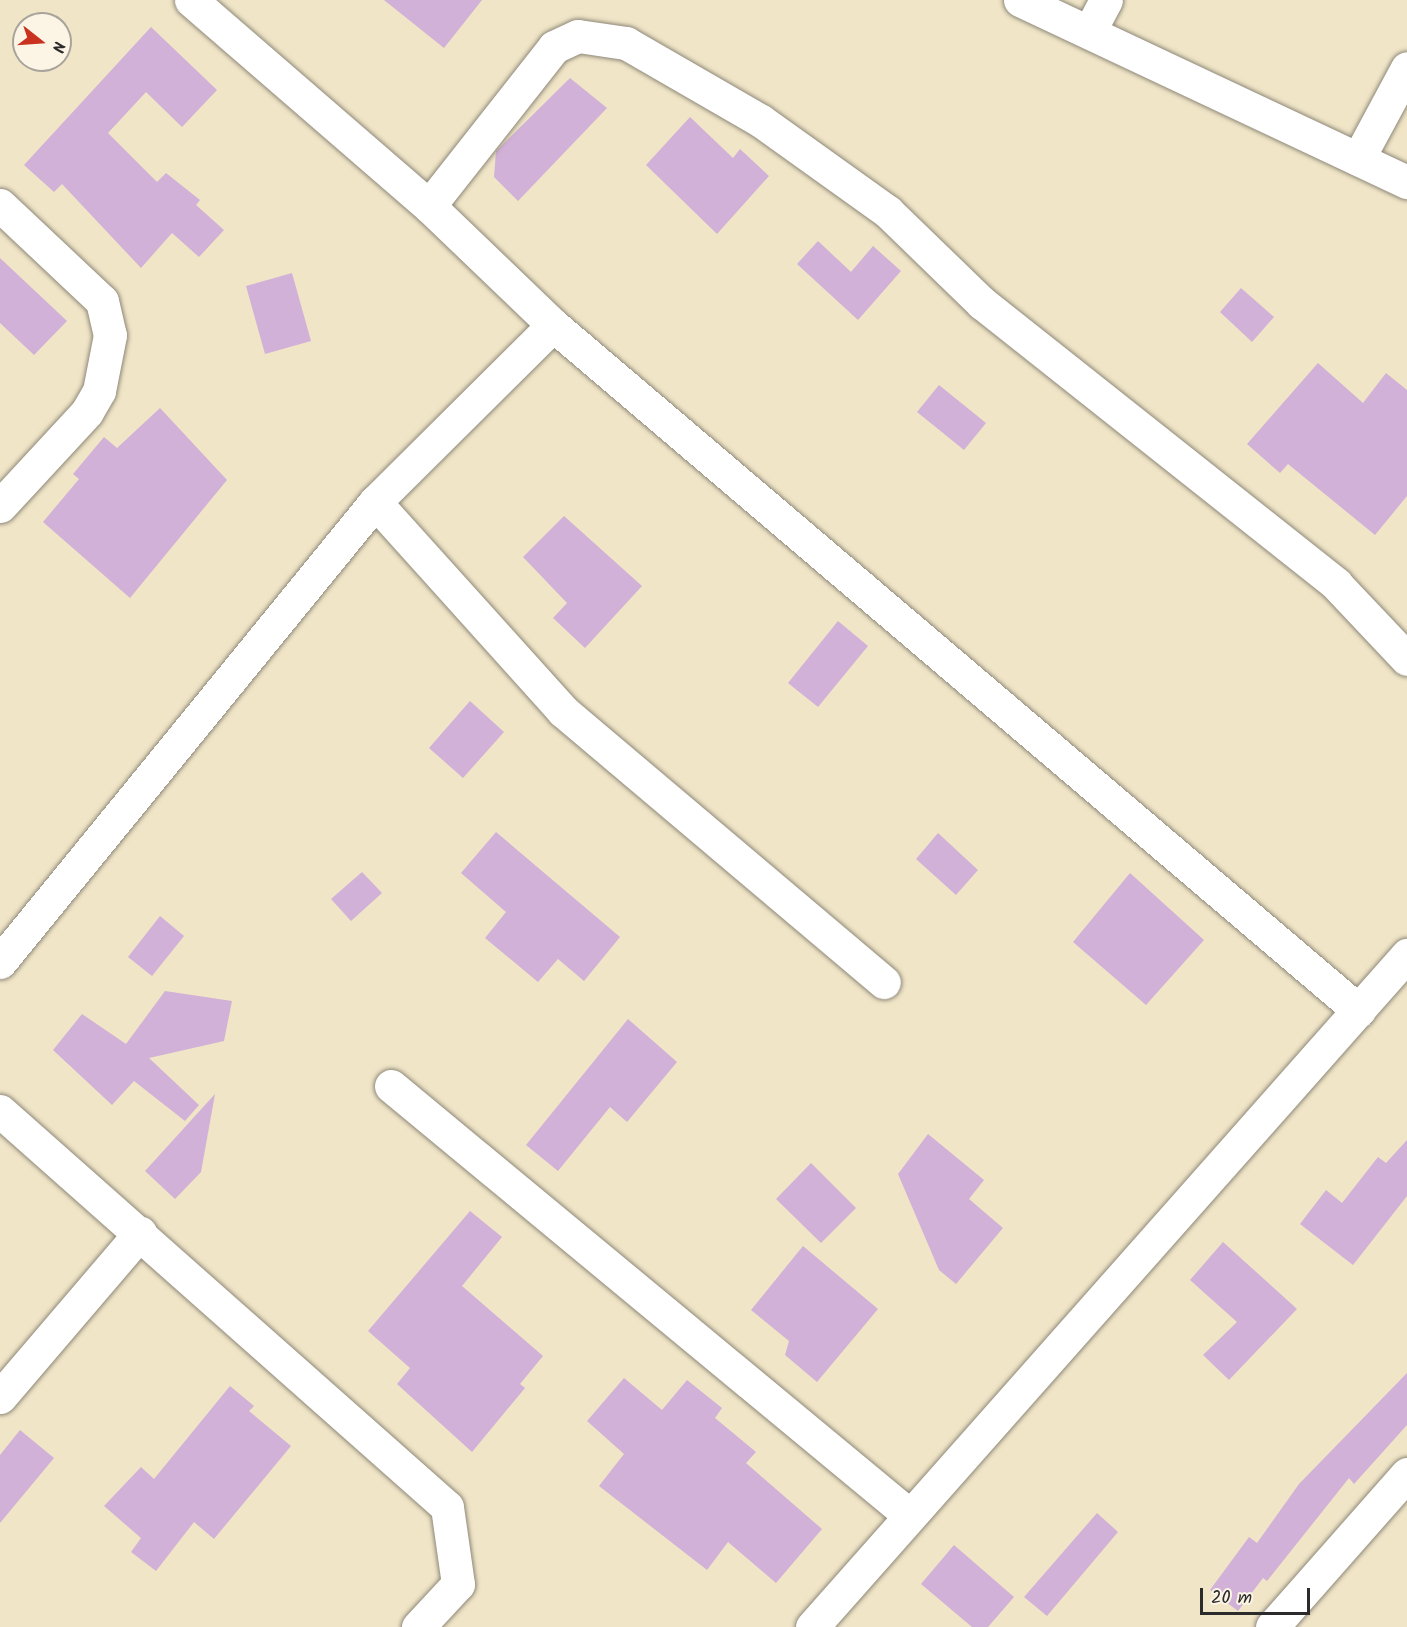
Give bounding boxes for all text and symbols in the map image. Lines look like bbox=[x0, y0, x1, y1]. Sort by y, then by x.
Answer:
north arrow bbox=[12, 12, 72, 72]
text: N bbox=[44, 38, 71, 55]
scale bar bbox=[1203, 1576, 1312, 1614]
text: 20 m bbox=[1211, 1584, 1252, 1613]

